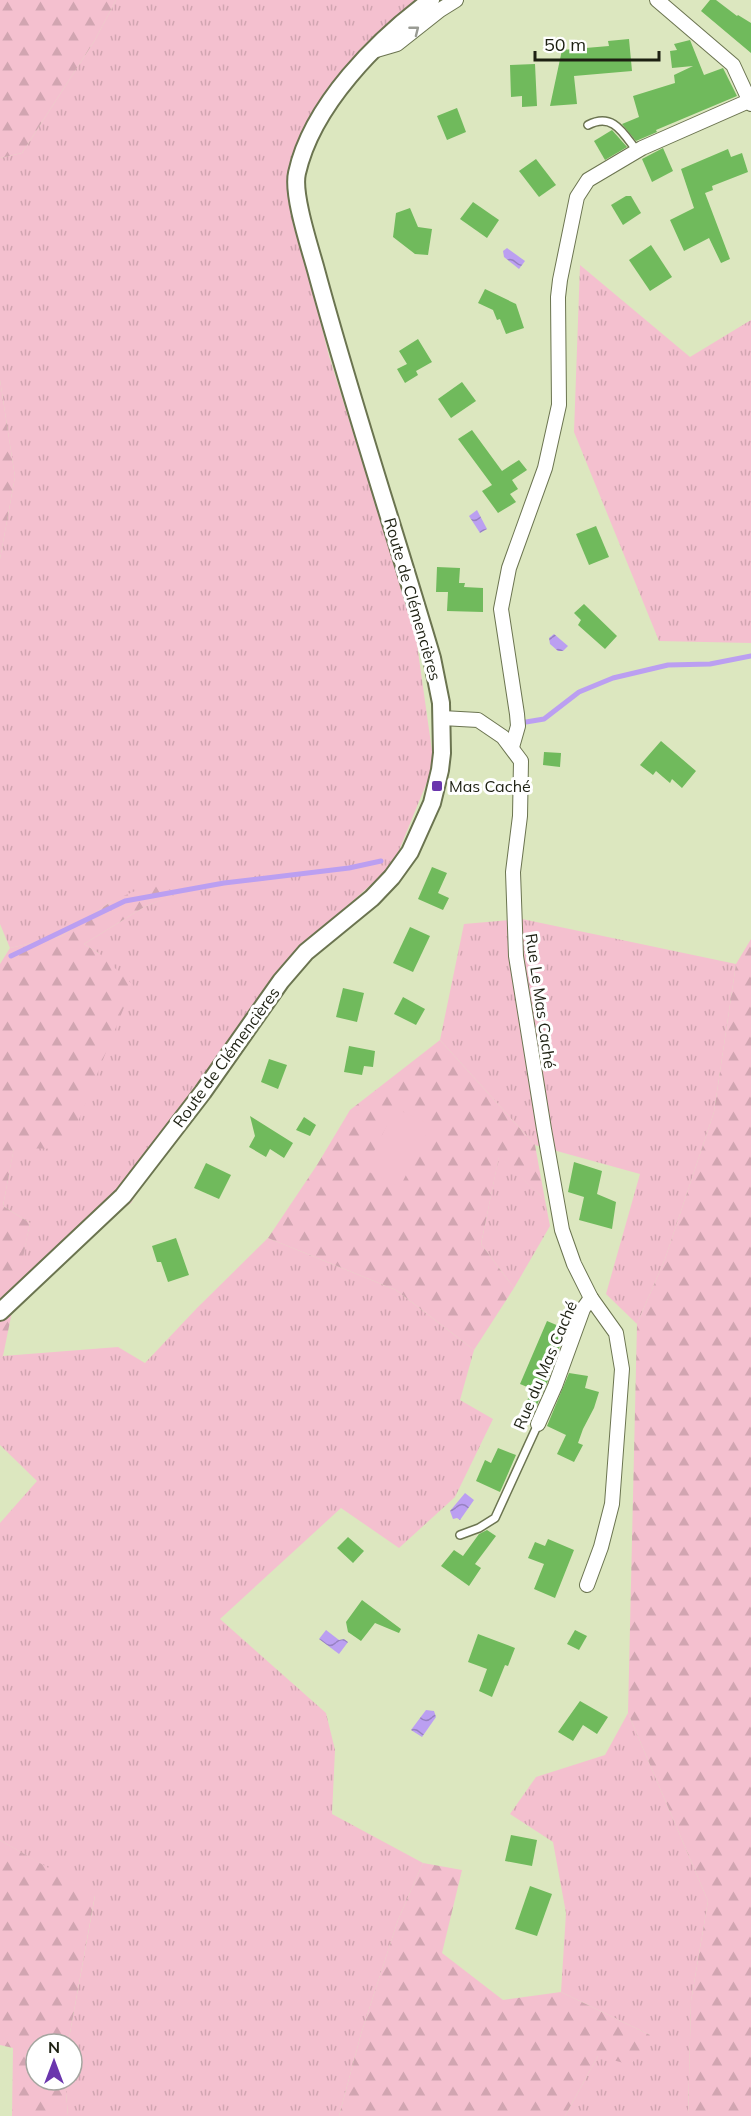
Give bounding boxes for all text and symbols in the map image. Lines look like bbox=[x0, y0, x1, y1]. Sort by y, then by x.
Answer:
scale bar bbox=[535, 24, 660, 62]
one-way arrow bbox=[409, 26, 420, 37]
text: 50 m bbox=[544, 33, 586, 56]
street label: Route de Clémencières bbox=[380, 515, 446, 683]
place label: Mas Caché bbox=[449, 776, 531, 796]
marker: Mas Caché bbox=[430, 779, 444, 793]
street label: Rue Le Mas Caché bbox=[522, 932, 560, 1070]
street label: Route de Clémencières bbox=[168, 983, 284, 1131]
street label: Rue du Mas Caché bbox=[509, 1298, 581, 1432]
north arrow bbox=[24, 2032, 84, 2092]
text: N bbox=[48, 2037, 60, 2057]

